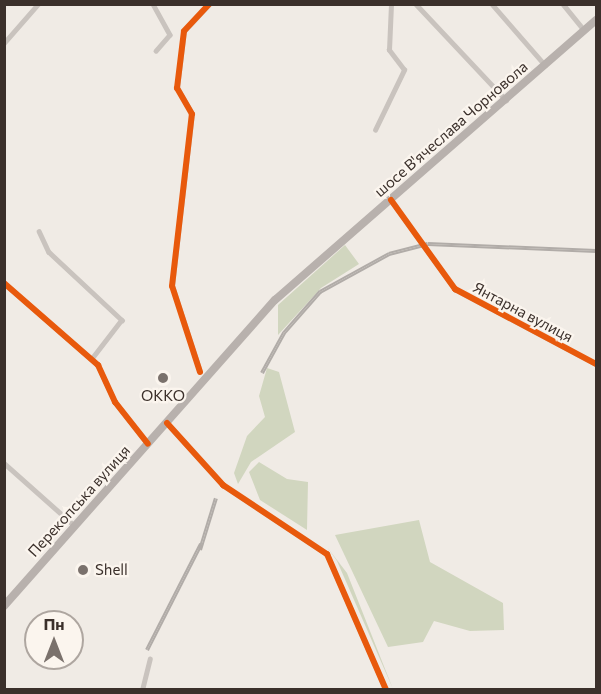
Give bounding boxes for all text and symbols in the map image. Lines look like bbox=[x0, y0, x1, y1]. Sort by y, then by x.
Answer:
street label: шосе В'ячеслава Чорновола bbox=[371, 58, 531, 200]
street label: Янтарна вулиця bbox=[470, 278, 576, 346]
marker: ОККО bbox=[156, 371, 170, 385]
place label: ОККО bbox=[141, 387, 185, 405]
street label: Перекопська вулиця bbox=[24, 442, 134, 560]
place label: Shell bbox=[95, 561, 128, 579]
marker: Shell bbox=[76, 563, 90, 577]
north arrow bbox=[24, 610, 84, 670]
text: Пн bbox=[43, 614, 65, 633]

